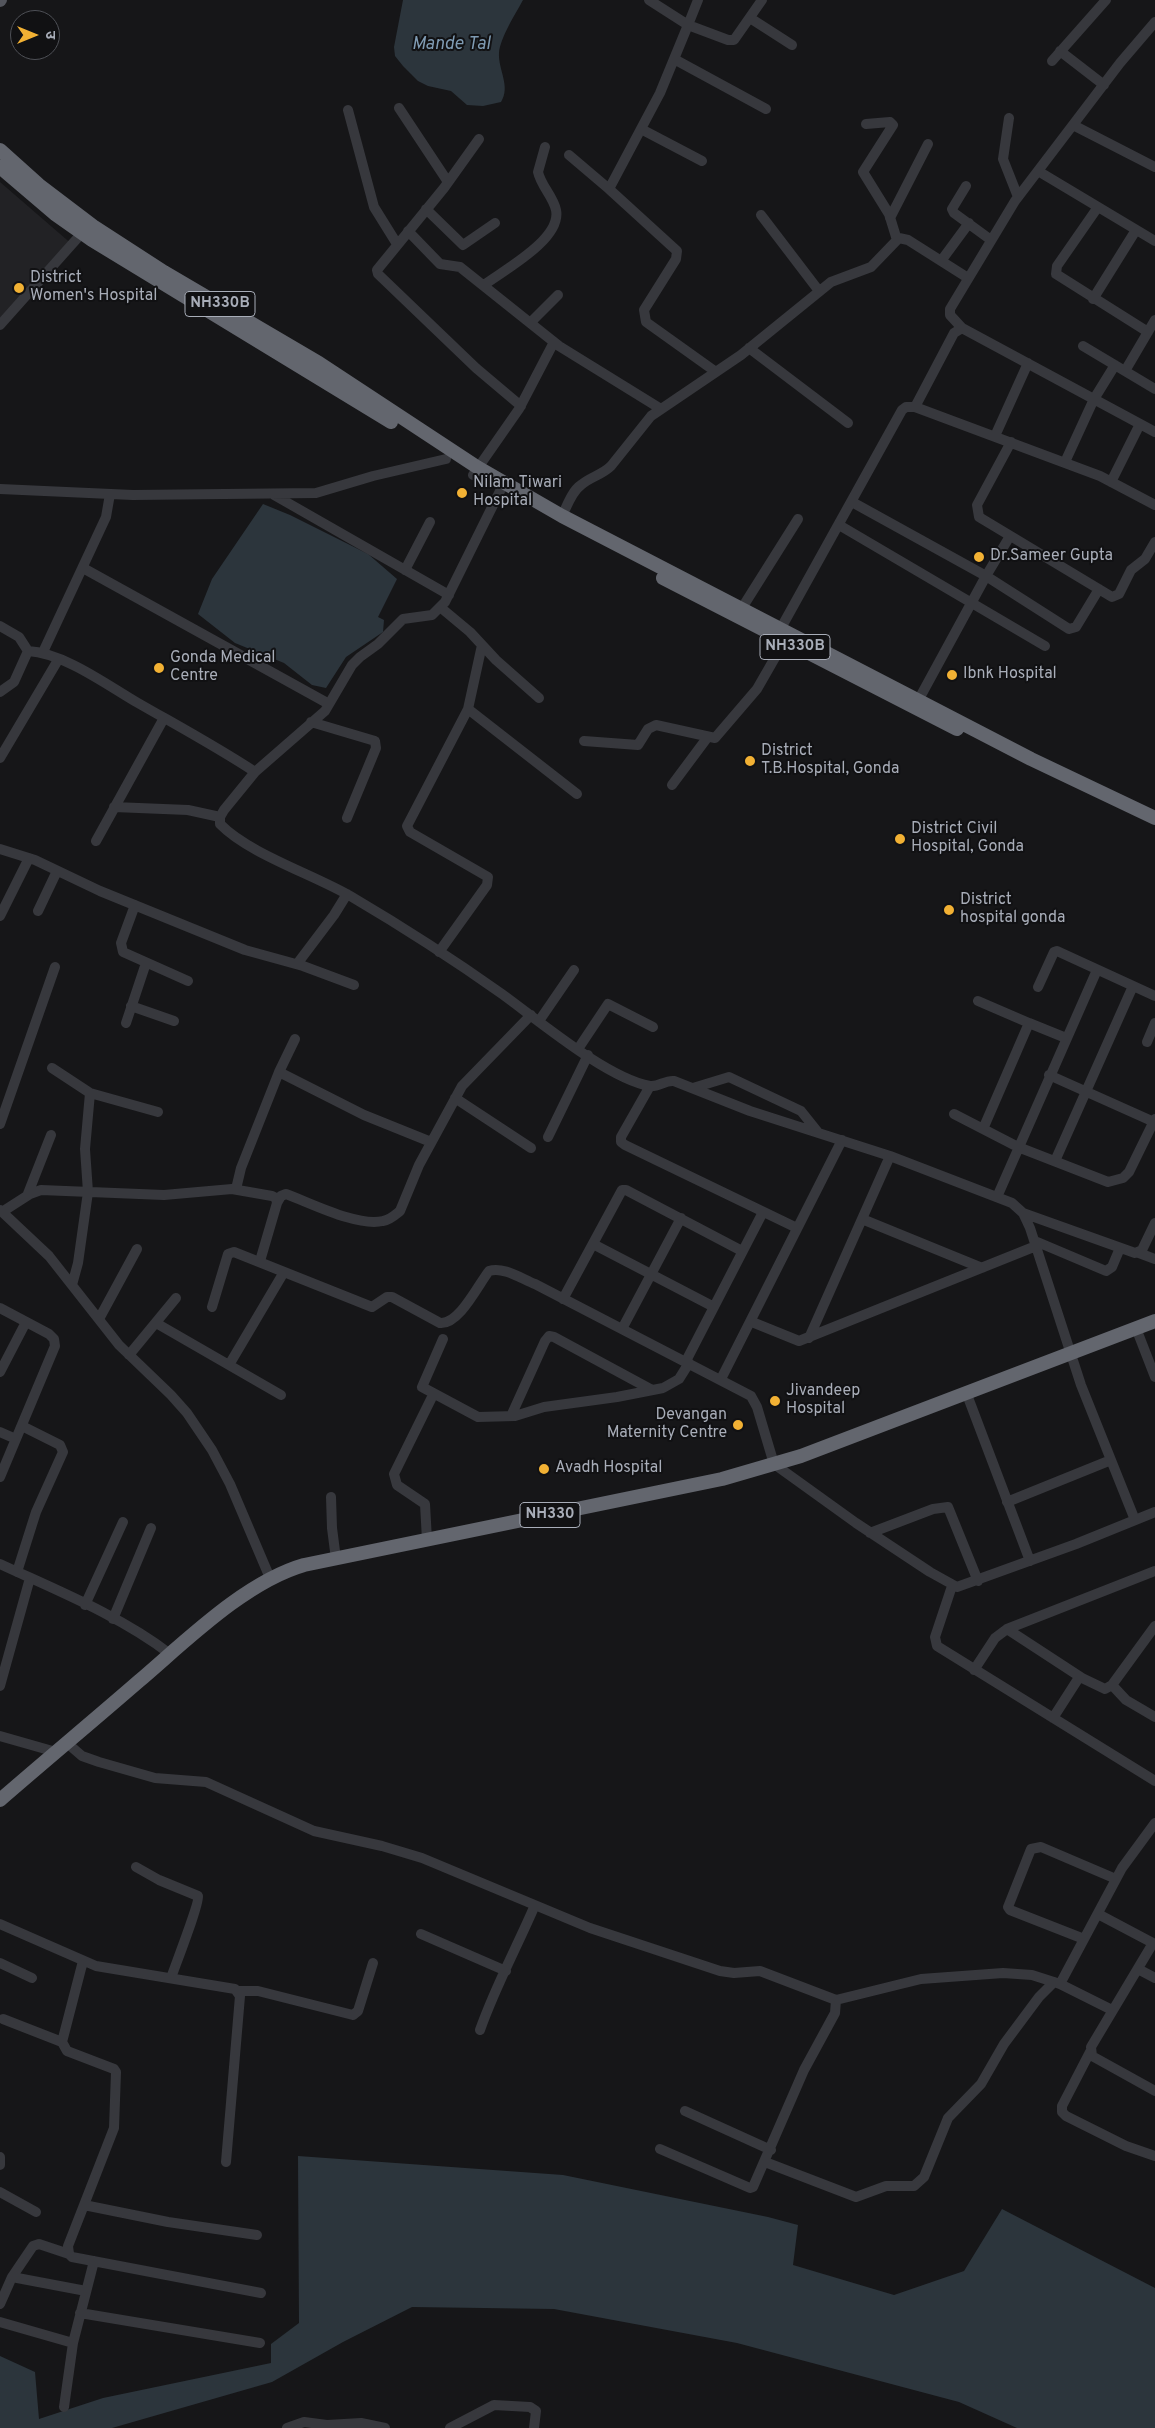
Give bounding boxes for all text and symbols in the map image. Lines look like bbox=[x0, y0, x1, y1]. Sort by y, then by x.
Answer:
north arrow bbox=[10, 10, 60, 60]
text: उ bbox=[41, 31, 58, 39]
water label: Mande Tal bbox=[412, 34, 490, 56]
place label: District Women's Hospital bbox=[30, 269, 157, 307]
marker: District Women's Hospital bbox=[12, 281, 26, 295]
road number: NH330B bbox=[185, 292, 255, 316]
place label: Nilam Tiwari Hospital bbox=[473, 474, 562, 512]
marker: Nilam Tiwari Hospital bbox=[455, 486, 469, 500]
place label: Dr.Sameer Gupta bbox=[990, 547, 1113, 567]
marker: Dr.Sameer Gupta bbox=[972, 550, 986, 564]
road number: NH330B bbox=[760, 634, 830, 660]
place label: Gonda Medical Centre bbox=[170, 649, 276, 687]
marker: Gonda Medical Centre bbox=[152, 661, 166, 675]
place label: Ibnk Hospital bbox=[963, 665, 1057, 685]
marker: Ibnk Hospital bbox=[945, 668, 959, 682]
place label: District T.B.Hospital, Gonda bbox=[761, 742, 899, 780]
marker: District T.B.Hospital, Gonda bbox=[743, 754, 757, 768]
place label: District Civil Hospital, Gonda bbox=[911, 820, 1024, 858]
marker: District Civil Hospital, Gonda bbox=[893, 832, 907, 846]
place label: District hospital gonda bbox=[960, 891, 1065, 929]
marker: District hospital gonda bbox=[942, 903, 956, 917]
place label: Jivandeep Hospital bbox=[786, 1382, 860, 1420]
marker: Jivandeep Hospital bbox=[768, 1394, 782, 1408]
place label: Devangan Maternity Centre bbox=[607, 1406, 727, 1444]
marker: Devangan Maternity Centre bbox=[731, 1418, 745, 1432]
place label: Avadh Hospital bbox=[555, 1459, 662, 1479]
marker: Avadh Hospital bbox=[537, 1462, 551, 1476]
road number: NH330 bbox=[520, 1502, 580, 1528]

